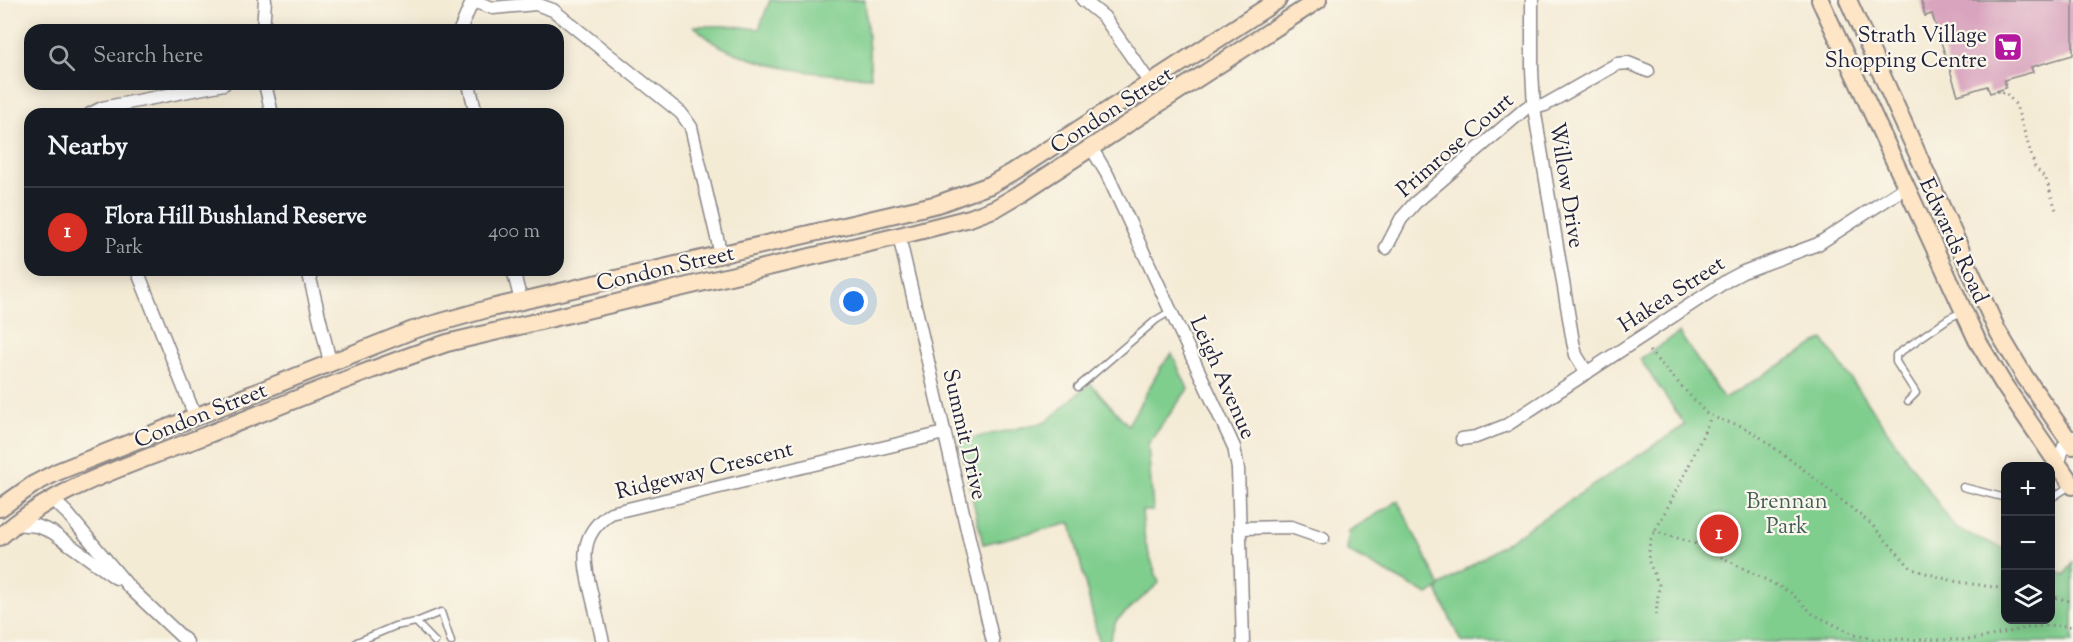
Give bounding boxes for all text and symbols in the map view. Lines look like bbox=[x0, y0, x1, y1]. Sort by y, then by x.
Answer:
place label: Strath Village Shopping Centre bbox=[1825, 21, 1987, 78]
search box bbox=[24, 24, 564, 90]
supermarket icon: Strath Village Shopping Centre bbox=[1992, 31, 2024, 63]
icon: search bbox=[45, 41, 78, 74]
text: Search here bbox=[93, 41, 203, 73]
street label: Condon Street bbox=[1045, 60, 1181, 163]
street label: Primrose Court bbox=[1390, 86, 1522, 206]
street label: Willow Drive bbox=[1539, 120, 1591, 251]
text: Nearby bbox=[48, 129, 128, 166]
street label: Edwards Road bbox=[1909, 173, 1995, 309]
text: Flora Hill Bushland Reserve bbox=[105, 202, 367, 234]
text: 1 bbox=[64, 218, 71, 247]
text: 400 m bbox=[488, 218, 540, 247]
text: Park bbox=[105, 234, 143, 263]
street label: Condon Street bbox=[594, 238, 738, 301]
street label: Hakea Street bbox=[1613, 249, 1732, 342]
your location bbox=[839, 287, 868, 316]
street label: Leigh Avenue bbox=[1180, 312, 1263, 445]
street label: Summit Drive bbox=[932, 366, 994, 503]
street label: Condon Street bbox=[130, 375, 273, 458]
street label: Ridgeway Crescent bbox=[613, 434, 797, 509]
map controls bbox=[2001, 462, 2055, 624]
button: + bbox=[2001, 462, 2055, 516]
park label: Brennan Park bbox=[1746, 487, 1828, 544]
pin: 1 bbox=[1700, 512, 1738, 556]
button: − bbox=[2001, 516, 2055, 570]
button: layers bbox=[2001, 570, 2055, 624]

